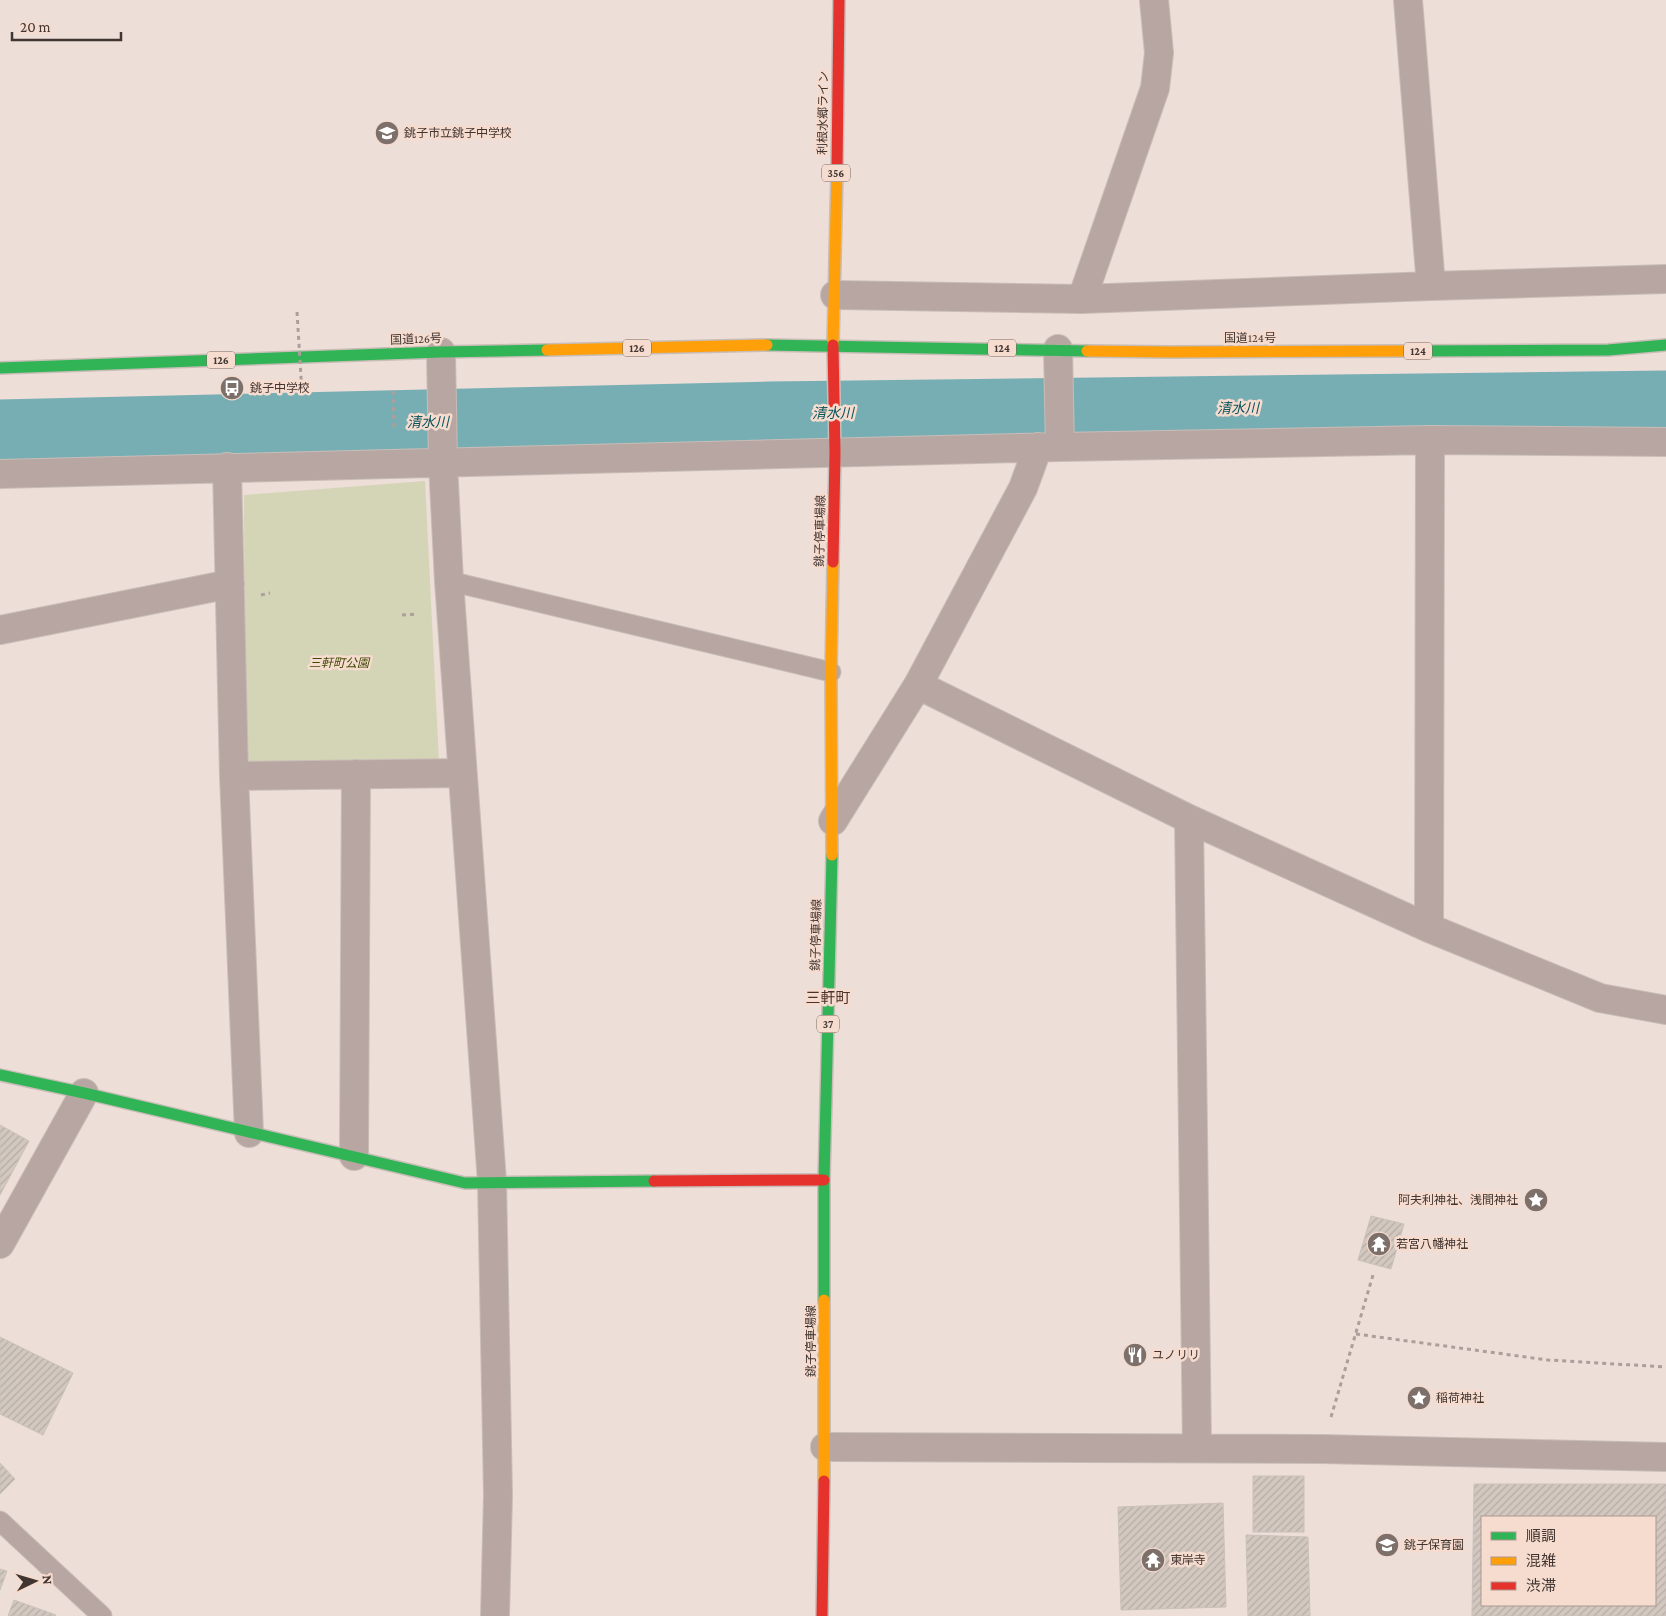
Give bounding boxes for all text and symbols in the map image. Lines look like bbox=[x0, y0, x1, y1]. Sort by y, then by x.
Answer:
scale bar bbox=[12, 10, 121, 42]
text: 20 m bbox=[20, 19, 51, 35]
street label: 利根水郷ライン bbox=[815, 71, 831, 155]
school or university icon: 銚子市立銚子中学校 bbox=[374, 120, 400, 146]
place label: 銚子市立銚子中学校 bbox=[404, 126, 512, 140]
road number: 356 bbox=[822, 164, 850, 182]
street label: 国道126号 bbox=[390, 331, 442, 347]
street label: 国道124号 bbox=[1224, 331, 1276, 345]
road number: 126 bbox=[623, 339, 651, 356]
road number: 124 bbox=[988, 339, 1016, 356]
road number: 124 bbox=[1404, 342, 1432, 360]
road number: 126 bbox=[207, 352, 235, 368]
bus stop icon: 銚子中学校 bbox=[219, 375, 245, 401]
place label: 銚子中学校 bbox=[250, 381, 310, 395]
water label: 清水川 bbox=[1217, 400, 1261, 416]
water label: 清水川 bbox=[812, 405, 856, 421]
water label: 清水川 bbox=[407, 414, 451, 430]
street label: 銚子停車場線 bbox=[812, 495, 828, 567]
park label: 三軒町公園 bbox=[309, 656, 371, 670]
street label: 銚子停車場線 bbox=[808, 899, 824, 971]
district label: 三軒町 bbox=[805, 990, 851, 1006]
road number: 37 bbox=[817, 1016, 839, 1032]
place icon: 阿夫利神社、浅間神社 bbox=[1523, 1187, 1549, 1213]
place label: 阿夫利神社、浅間神社 bbox=[1398, 1193, 1518, 1207]
temple icon: 若宮八幡神社 bbox=[1366, 1231, 1392, 1257]
place label: 若宮八幡神社 bbox=[1396, 1237, 1468, 1251]
street label: 銚子停車場線 bbox=[804, 1305, 818, 1377]
restaurant icon: ユノリリ bbox=[1122, 1342, 1148, 1368]
place label: ユノリリ bbox=[1152, 1348, 1200, 1362]
place icon: 稲荷神社 bbox=[1406, 1385, 1432, 1411]
place label: 稲荷神社 bbox=[1436, 1391, 1484, 1405]
legend bbox=[1481, 1516, 1656, 1606]
text: 順調 bbox=[1526, 1528, 1556, 1544]
school or university icon: 銚子保育園 bbox=[1374, 1532, 1400, 1558]
place label: 銚子保育園 bbox=[1404, 1538, 1464, 1552]
temple icon: 東岸寺 bbox=[1140, 1547, 1166, 1573]
place label: 東岸寺 bbox=[1170, 1553, 1206, 1567]
text: 混雑 bbox=[1526, 1553, 1556, 1569]
north arrow bbox=[10, 1556, 60, 1606]
text: N bbox=[40, 1574, 56, 1586]
text: 渋滞 bbox=[1526, 1578, 1556, 1594]

